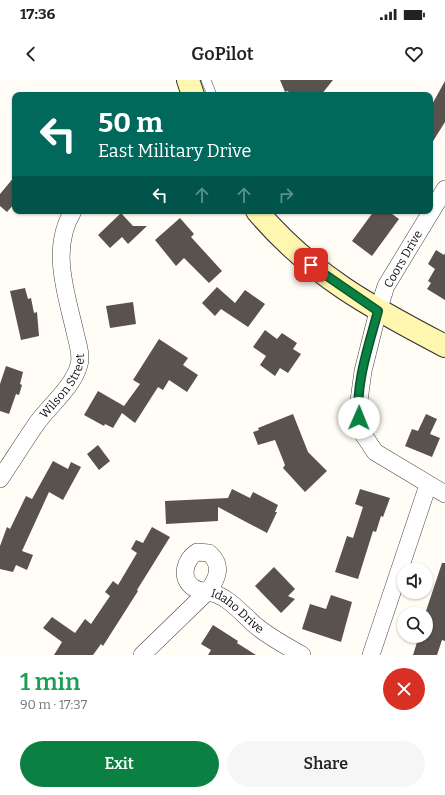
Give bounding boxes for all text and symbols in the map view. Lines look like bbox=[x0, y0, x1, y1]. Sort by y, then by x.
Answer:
text: 17:36 bbox=[20, 5, 55, 23]
icon: back bbox=[20, 43, 42, 65]
text: GoPilot bbox=[191, 43, 254, 65]
icon: heart bbox=[403, 43, 425, 65]
text: 50 m bbox=[98, 106, 163, 139]
icon: left bbox=[32, 108, 84, 160]
text: East Military Drive bbox=[98, 140, 251, 162]
icon: left bbox=[149, 184, 171, 206]
icon: ahead bbox=[191, 184, 213, 206]
icon: ahead bbox=[233, 184, 255, 206]
icon: right bbox=[275, 184, 297, 206]
street label: Coors Drive bbox=[381, 228, 425, 290]
pin bbox=[294, 248, 328, 282]
icon: arrive bbox=[300, 254, 322, 276]
street label: Wilson Street bbox=[37, 353, 87, 421]
position arrow bbox=[338, 397, 380, 439]
map controls bbox=[397, 563, 433, 643]
button: sound bbox=[397, 563, 433, 599]
street label: Idaho Drive bbox=[209, 586, 266, 636]
button: search bbox=[397, 607, 433, 643]
text: 1 min bbox=[20, 668, 80, 696]
button: close bbox=[383, 668, 425, 710]
text: 90 m · 17:37 bbox=[20, 697, 87, 712]
button: Exit bbox=[20, 741, 219, 787]
button: Share bbox=[227, 741, 425, 787]

